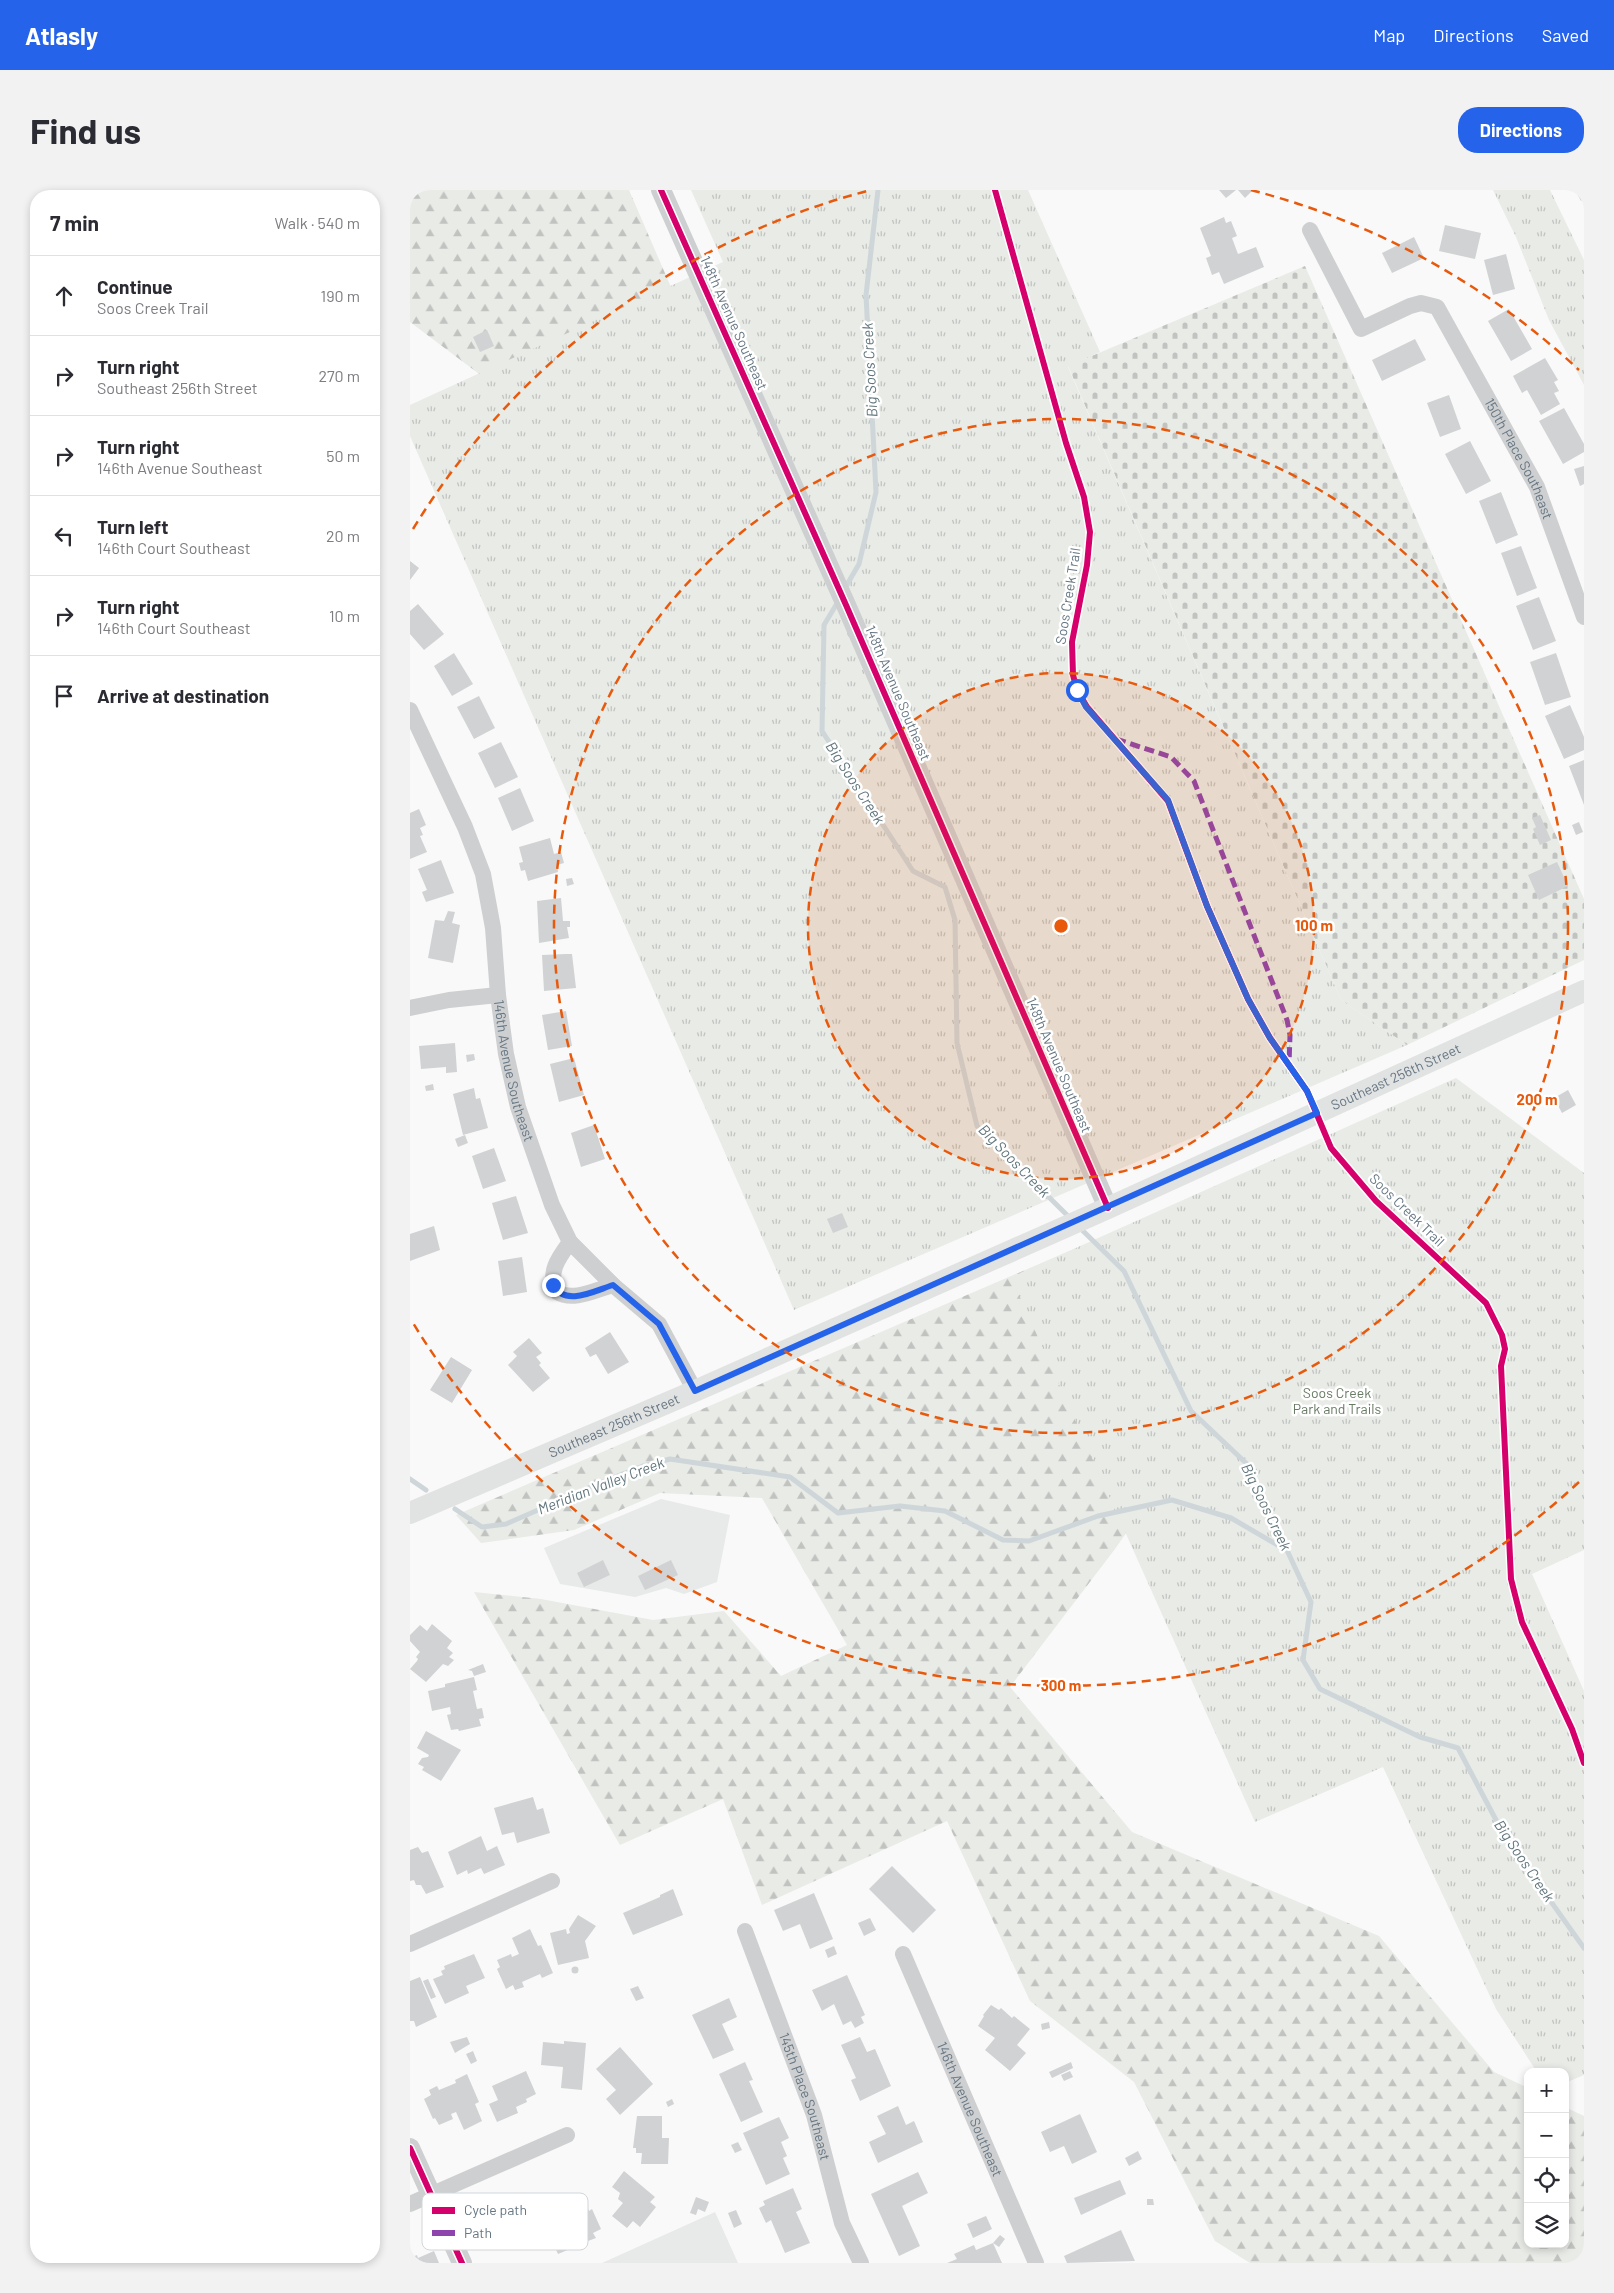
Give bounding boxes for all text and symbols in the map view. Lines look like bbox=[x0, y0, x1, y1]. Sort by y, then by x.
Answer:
text: Atlasly bbox=[25, 21, 98, 50]
text: Map bbox=[1373, 24, 1405, 46]
text: Directions bbox=[1433, 24, 1514, 46]
text: Saved bbox=[1542, 24, 1589, 46]
button: Directions bbox=[1458, 107, 1584, 153]
text: Find us bbox=[30, 109, 141, 151]
text: 7 min bbox=[50, 210, 99, 235]
text: Walk · 540 m bbox=[275, 213, 360, 232]
street label: 148th Avenue Southeast bbox=[697, 253, 772, 392]
text: Continue bbox=[97, 275, 173, 298]
icon: ahead bbox=[50, 282, 78, 310]
text: 190 m bbox=[321, 286, 360, 305]
text: Soos Creek Trail bbox=[97, 298, 208, 317]
water label: Big Soos Creek bbox=[857, 322, 880, 418]
text: Turn right bbox=[97, 355, 179, 378]
icon: right bbox=[50, 362, 78, 390]
text: 270 m bbox=[318, 366, 360, 385]
text: Southeast 256th Street bbox=[97, 378, 258, 397]
street label: 150th Place Southeast bbox=[1481, 395, 1557, 521]
text: Turn right bbox=[97, 435, 179, 458]
icon: right bbox=[50, 442, 78, 470]
text: 50 m bbox=[326, 446, 360, 465]
text: 146th Avenue Southeast bbox=[97, 458, 262, 477]
text: Turn left bbox=[97, 515, 168, 538]
icon: left bbox=[50, 522, 78, 550]
text: 20 m bbox=[326, 526, 360, 545]
text: 146th Court Southeast bbox=[97, 538, 250, 557]
street label: Soos Creek Trail bbox=[1051, 546, 1084, 645]
text: Turn right bbox=[97, 595, 179, 618]
icon: right bbox=[50, 602, 78, 630]
text: 10 m bbox=[329, 606, 360, 625]
text: 146th Court Southeast bbox=[97, 618, 250, 637]
street label: 148th Avenue Southeast bbox=[862, 623, 935, 763]
route start bbox=[1066, 679, 1089, 702]
icon: arrive bbox=[50, 682, 78, 710]
text: Arrive at destination bbox=[97, 684, 269, 707]
water label: Big Soos Creek bbox=[823, 738, 890, 828]
text: 100 m bbox=[1295, 916, 1333, 934]
centre of rings bbox=[1052, 917, 1070, 935]
street label: 148th Avenue Southeast bbox=[1023, 995, 1096, 1135]
street label: 146th Avenue Southeast bbox=[491, 999, 538, 1144]
street label: Southeast 256th Street bbox=[1328, 1039, 1463, 1113]
text: 200 m bbox=[1516, 1090, 1558, 1108]
water label: Big Soos Creek bbox=[975, 1120, 1055, 1201]
street label: Soos Creek Trail bbox=[1366, 1170, 1448, 1250]
route end bbox=[542, 1274, 565, 1297]
park label: Soos Creek Park and Trails bbox=[1293, 1384, 1381, 1417]
street label: Southeast 256th Street bbox=[546, 1390, 682, 1461]
water label: Meridian Valley Creek bbox=[535, 1452, 667, 1518]
water label: Big Soos Creek bbox=[1238, 1460, 1296, 1554]
text: 300 m bbox=[1041, 1676, 1081, 1694]
water label: Big Soos Creek bbox=[1491, 1816, 1559, 1905]
street label: 145th Place Southeast bbox=[776, 2030, 834, 2162]
street label: 146th Avenue Southeast bbox=[934, 2039, 1007, 2179]
map controls bbox=[1524, 2068, 1569, 2248]
button: + bbox=[1524, 2068, 1569, 2113]
button: − bbox=[1524, 2113, 1569, 2158]
button: locate bbox=[1524, 2158, 1569, 2203]
legend bbox=[422, 2193, 588, 2250]
text: Cycle path bbox=[464, 2201, 527, 2218]
button: layers bbox=[1524, 2203, 1569, 2248]
text: Path bbox=[464, 2224, 492, 2241]

